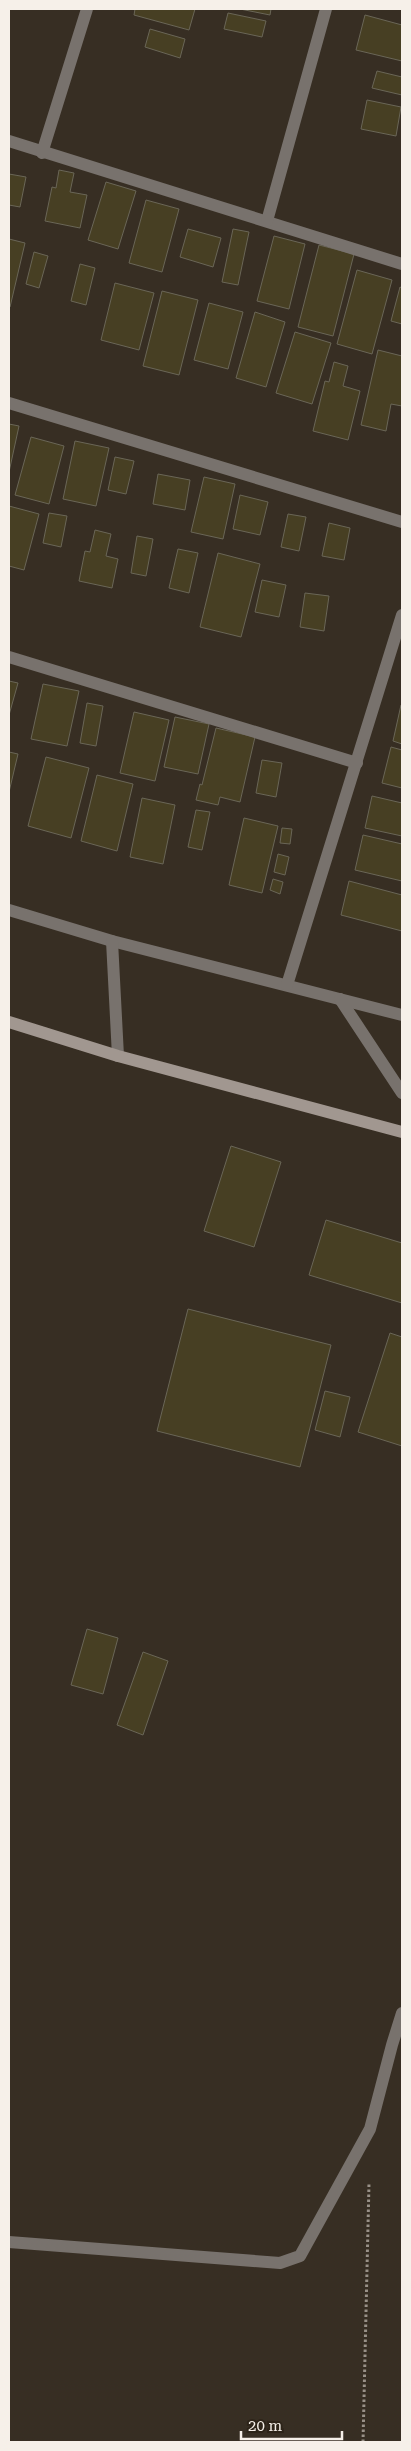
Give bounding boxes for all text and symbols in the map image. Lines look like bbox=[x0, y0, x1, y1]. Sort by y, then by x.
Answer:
scale bar bbox=[241, 2408, 342, 2440]
text: 20 m bbox=[248, 2417, 283, 2435]

